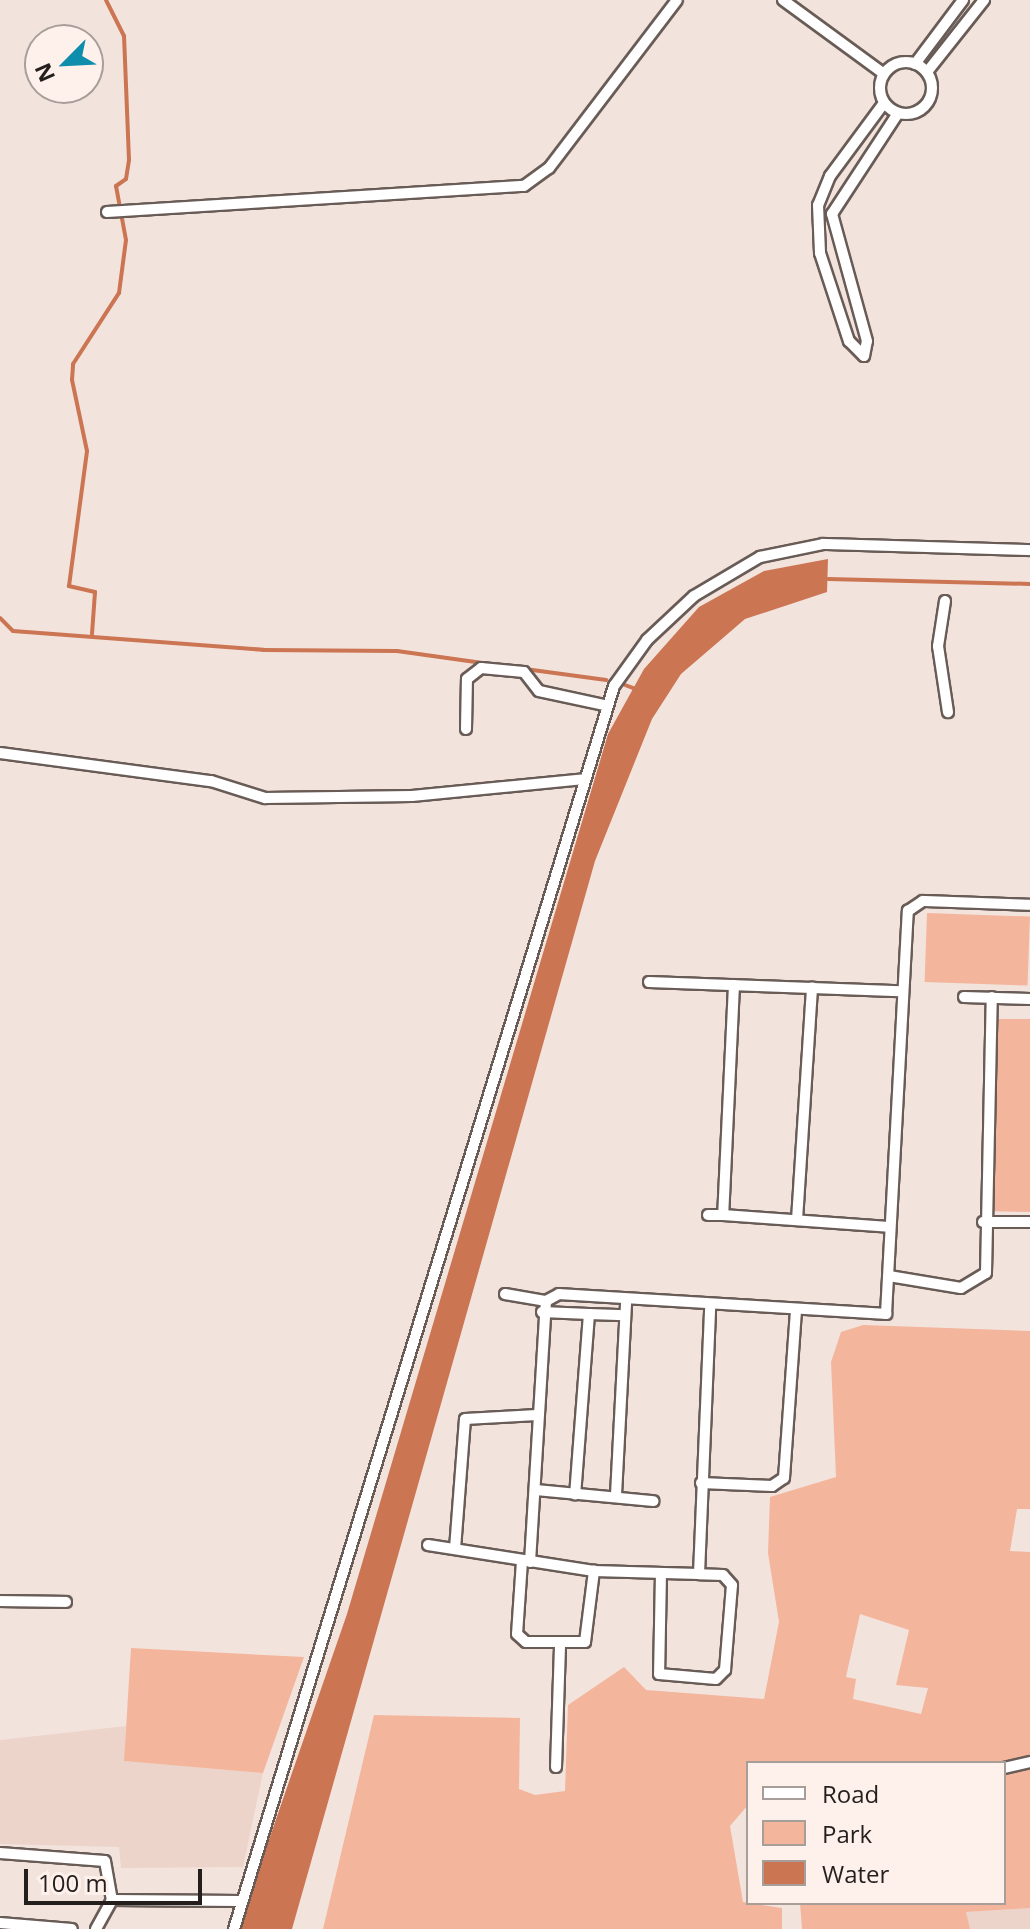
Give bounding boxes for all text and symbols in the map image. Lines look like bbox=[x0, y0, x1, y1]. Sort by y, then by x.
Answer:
north arrow bbox=[24, 24, 104, 104]
text: N bbox=[27, 59, 61, 87]
legend bbox=[746, 1761, 1006, 1905]
text: Road bbox=[822, 1777, 879, 1810]
text: Park bbox=[822, 1817, 872, 1850]
scale bar bbox=[28, 1853, 206, 1903]
text: Water bbox=[822, 1857, 889, 1890]
text: 100 m bbox=[38, 1866, 108, 1899]

